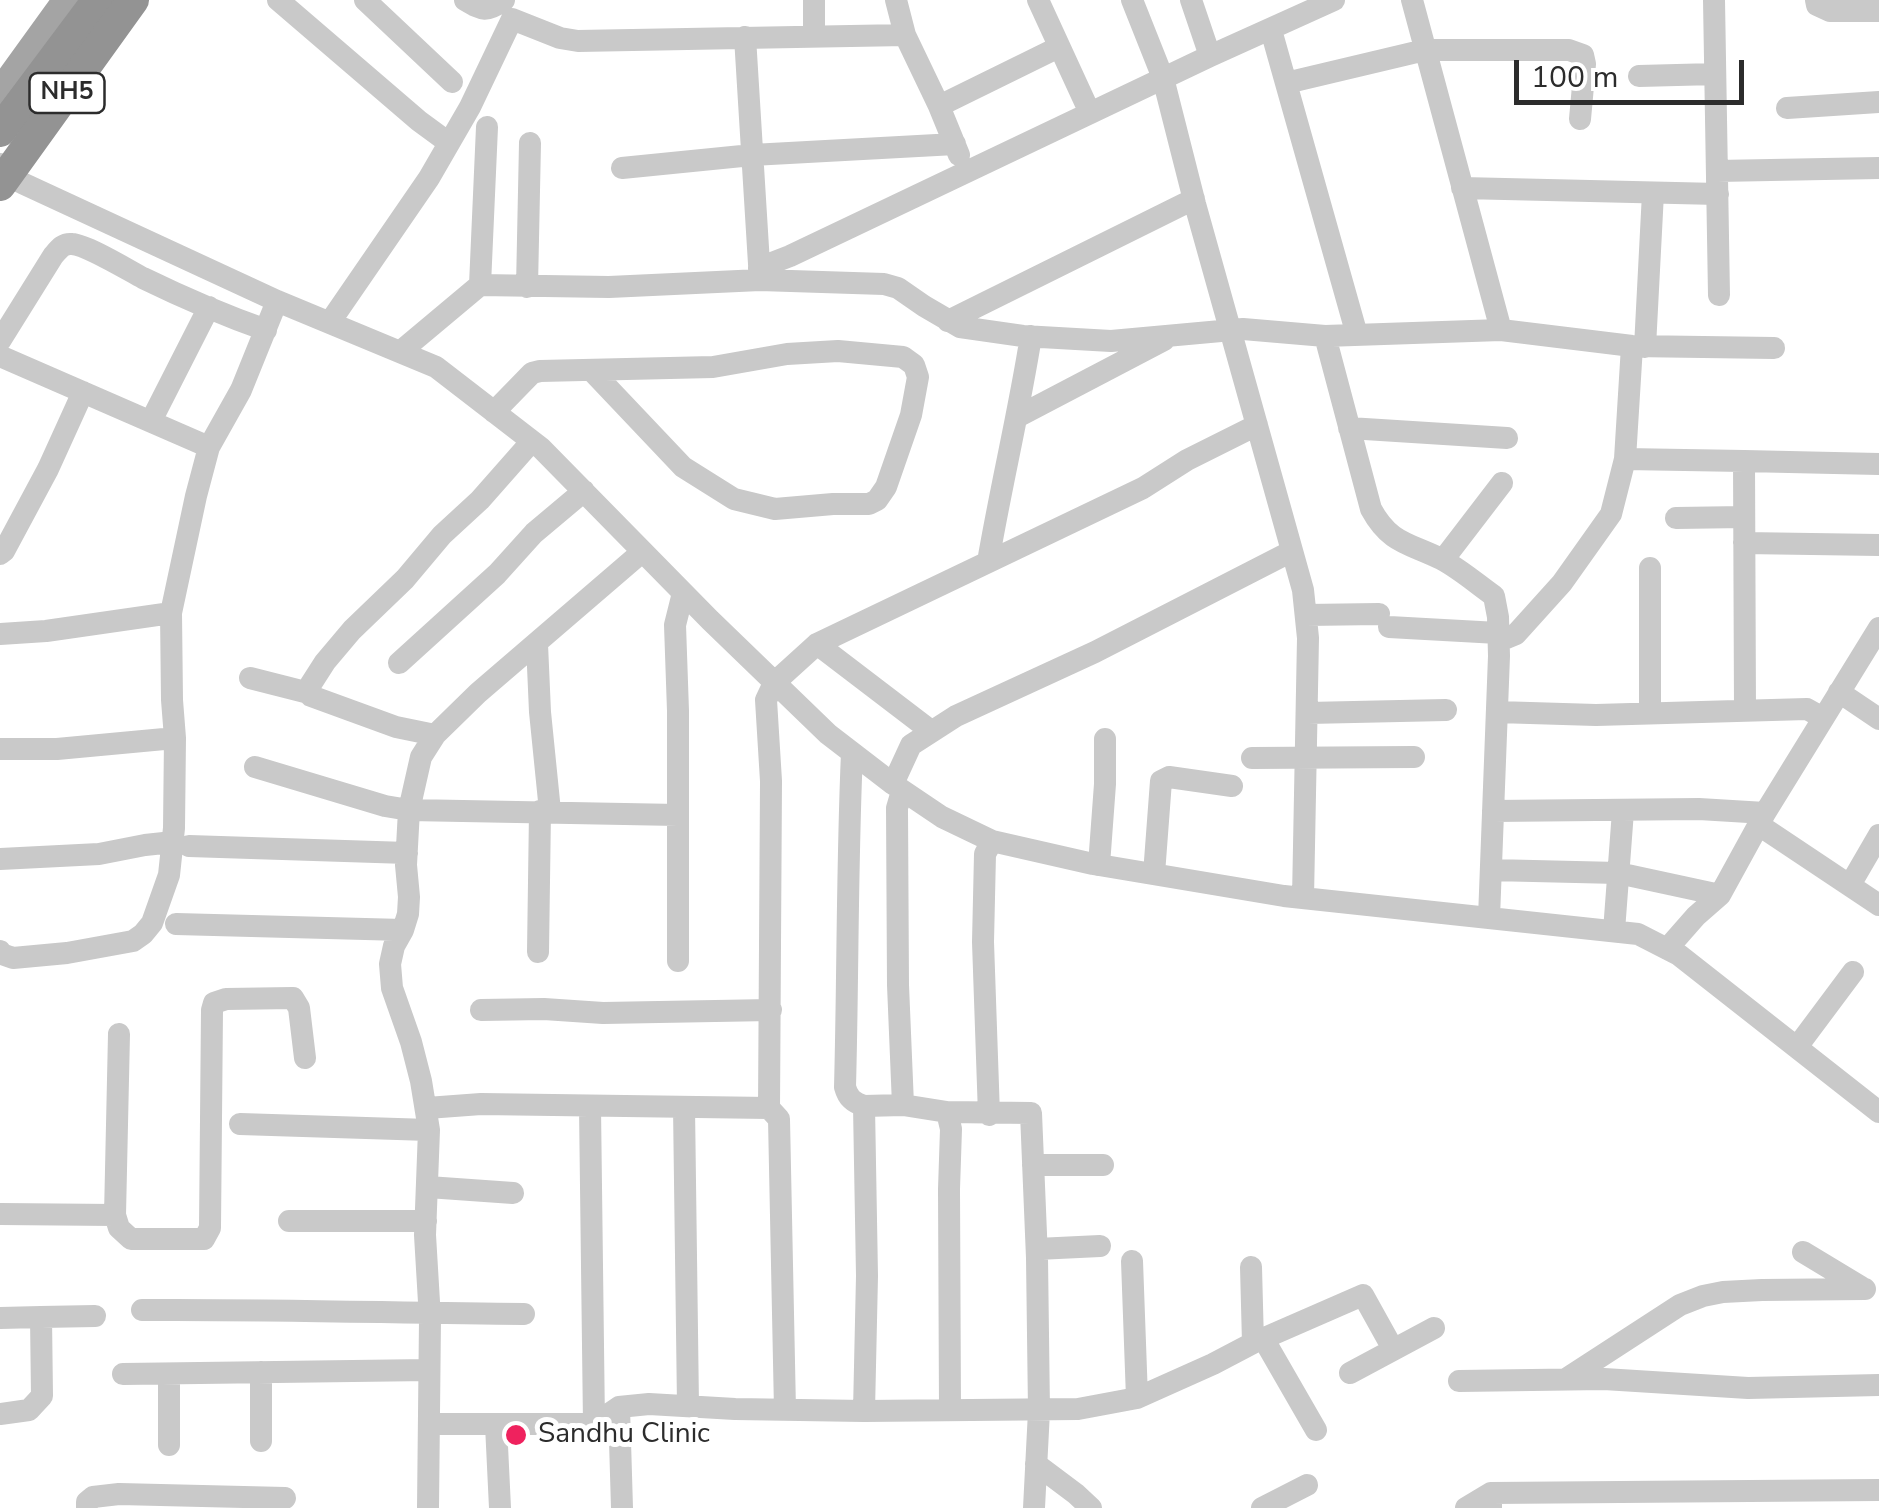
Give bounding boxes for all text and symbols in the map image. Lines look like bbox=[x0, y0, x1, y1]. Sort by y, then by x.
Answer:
scale bar bbox=[1519, 40, 1749, 102]
text: 100 m bbox=[1531, 57, 1618, 98]
road number: NH5 bbox=[30, 73, 104, 113]
place label: Sandhu Clinic bbox=[538, 1418, 710, 1452]
marker: Sandhu Clinic bbox=[503, 1422, 529, 1448]

